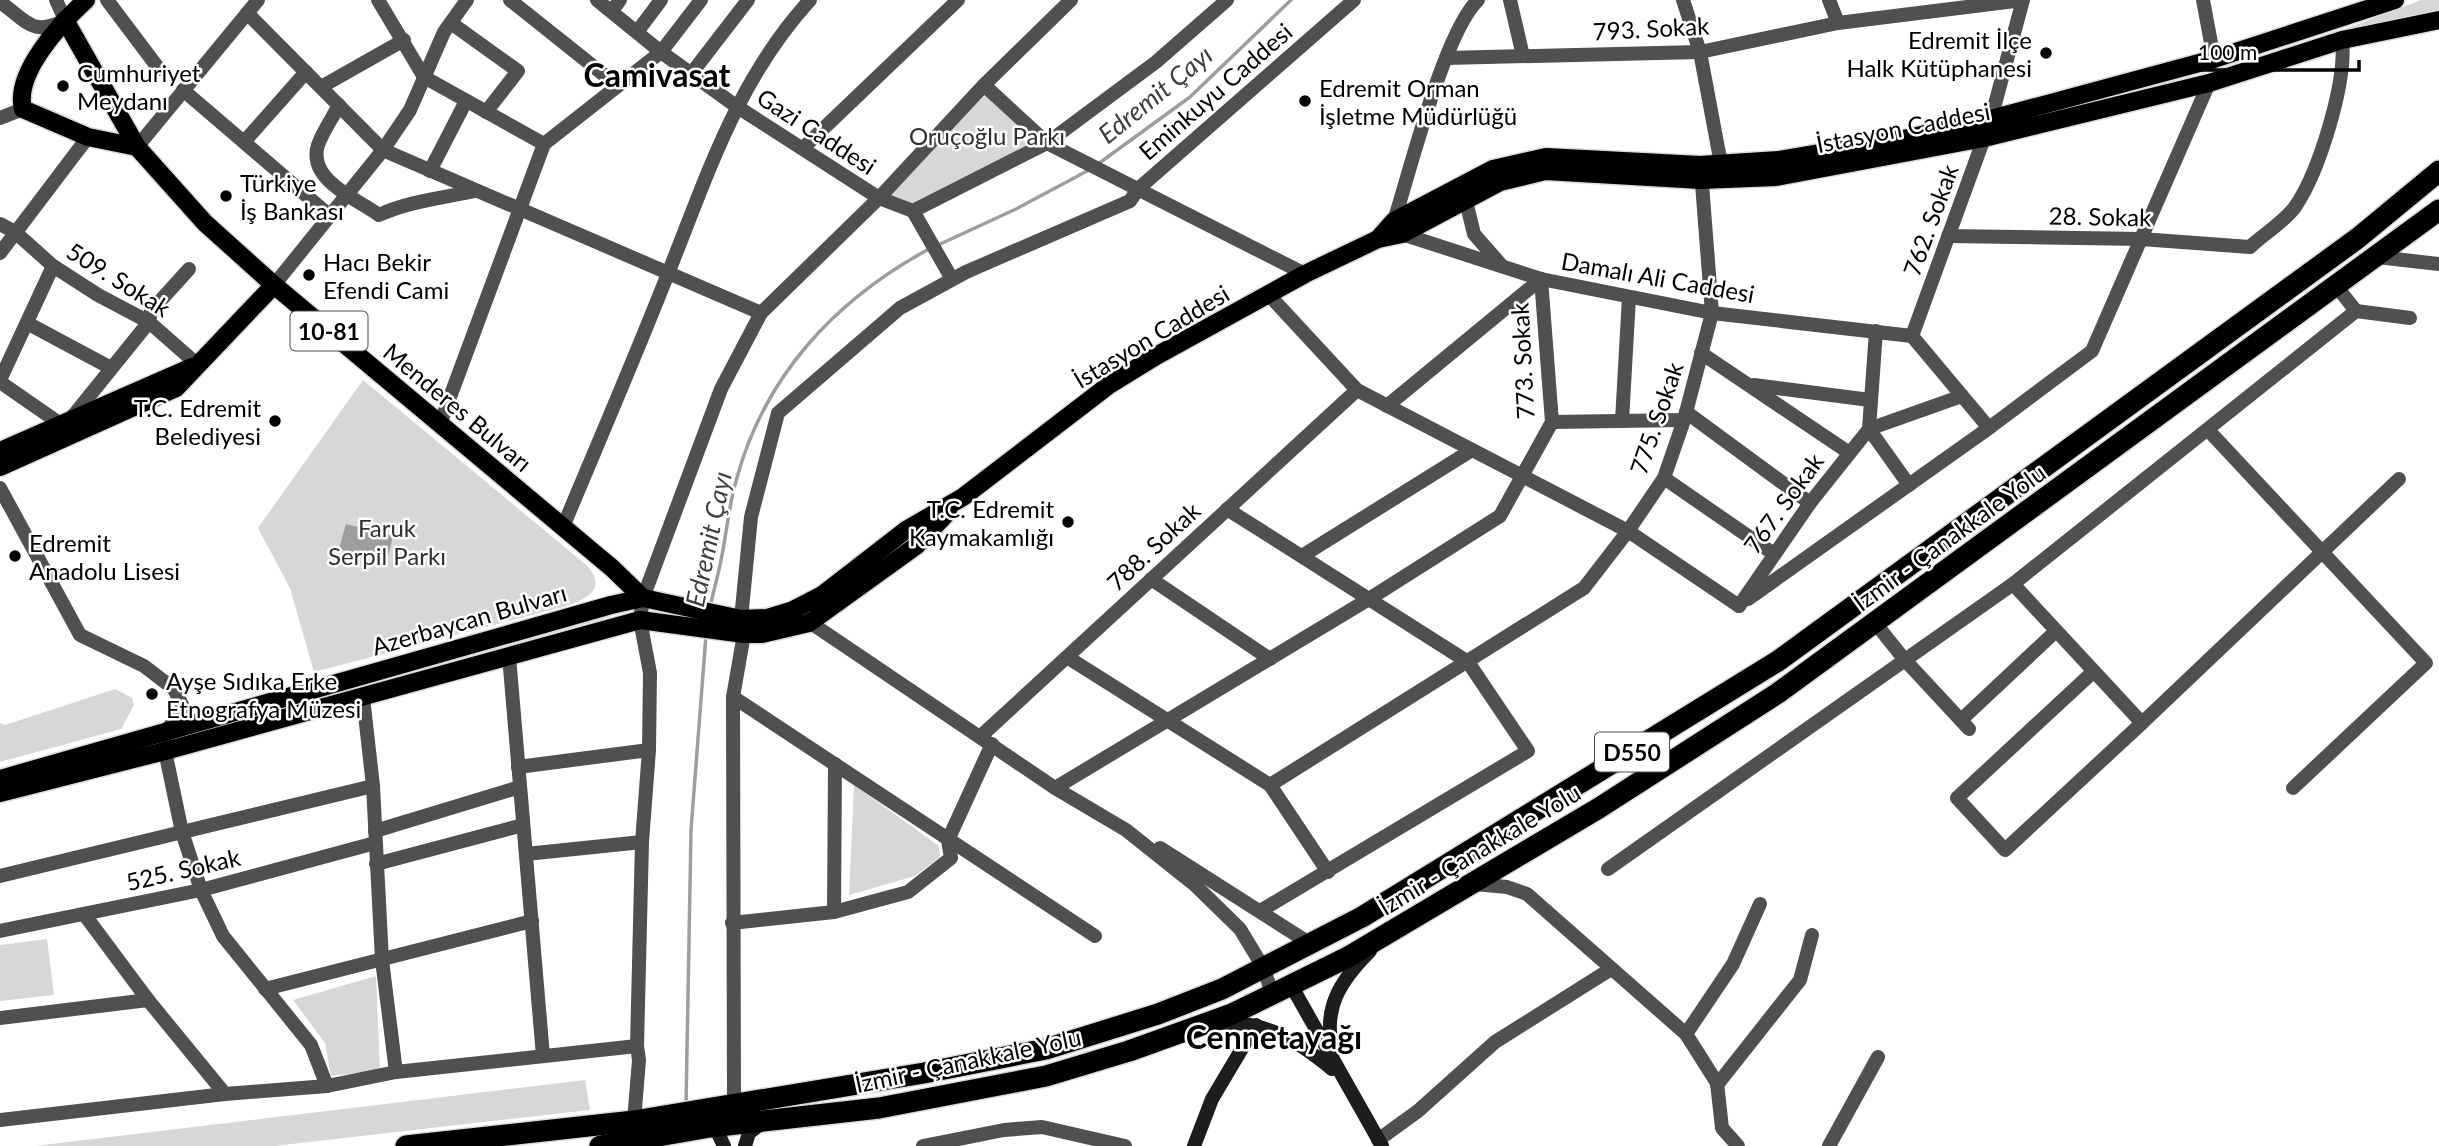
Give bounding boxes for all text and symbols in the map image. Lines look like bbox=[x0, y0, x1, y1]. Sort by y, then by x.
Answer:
street label: 793. Sokak bbox=[1592, 10, 1711, 46]
street label: Eminkuyu Caddesi bbox=[1132, 17, 1298, 165]
place label: Edremit İlçe Halk Kütüphanesi bbox=[1846, 25, 2032, 82]
scale bar bbox=[2187, 28, 2358, 72]
water label: Edremit Çayı bbox=[1091, 38, 1219, 150]
text: 100 m bbox=[2198, 39, 2257, 64]
marker: Edremit İlçe Halk Kütüphanesi bbox=[2038, 45, 2054, 61]
district label: Camivasat bbox=[583, 55, 731, 94]
place label: Cumhuriyet Meydanı bbox=[77, 58, 201, 115]
place label: Edremit Orman İşletme Müdürlüğü bbox=[1319, 73, 1517, 130]
marker: Cumhuriyet Meydanı bbox=[55, 78, 71, 94]
street label: Gazi Caddesi bbox=[752, 82, 882, 180]
marker: Edremit Orman İşletme Müdürlüğü bbox=[1297, 93, 1313, 109]
street label: İstasyon Caddesi bbox=[1814, 96, 1992, 158]
park label: Oruçoğlu Parkı bbox=[909, 121, 1065, 150]
street label: 762. Sokak bbox=[1896, 160, 1964, 280]
place label: Türkiye İş Bankası bbox=[240, 168, 344, 225]
marker: Türkiye İş Bankası bbox=[218, 188, 234, 204]
street label: 28. Sokak bbox=[2048, 201, 2152, 231]
street label: 509. Sokak bbox=[62, 236, 177, 323]
street label: Damalı Ali Caddesi bbox=[1559, 246, 1757, 308]
place label: Hacı Bekir Efendi Cami bbox=[323, 247, 449, 304]
marker: Hacı Bekir Efendi Cami bbox=[301, 267, 317, 283]
street label: İstasyon Caddesi bbox=[1068, 278, 1234, 394]
street label: 773. Sokak bbox=[1504, 301, 1540, 420]
road number: 10-81 bbox=[290, 312, 368, 350]
street label: Menderes Bulvarı bbox=[378, 337, 538, 477]
street label: 775. Sokak bbox=[1623, 357, 1689, 478]
place label: T.C. Edremit Belediyesi bbox=[134, 393, 261, 450]
marker: T.C. Edremit Belediyesi bbox=[267, 413, 283, 429]
street label: 767. Sokak bbox=[1737, 447, 1829, 559]
street label: İzmir - Çanakkale Yolu bbox=[1847, 458, 2051, 616]
water label: Edremit Çayı bbox=[678, 468, 738, 610]
place label: T.C. Edremit Kaymakamlığı bbox=[909, 494, 1054, 551]
street label: 788. Sokak bbox=[1101, 495, 1206, 596]
park label: Faruk Serpil Parkı bbox=[328, 513, 446, 570]
marker: T.C. Edremit Kaymakamlığı bbox=[1060, 514, 1076, 530]
place label: Edremit Anadolu Lisesi bbox=[29, 528, 180, 585]
marker: Edremit Anadolu Lisesi bbox=[7, 548, 23, 564]
street label: Azerbaycan Bulvarı bbox=[368, 577, 570, 661]
place label: Ayşe Sıdıka Erke Etnografya Müzesi bbox=[166, 666, 361, 723]
marker: Ayşe Sıdıka Erke Etnografya Müzesi bbox=[144, 686, 160, 702]
road number: D550 bbox=[1595, 732, 1669, 772]
street label: İzmir - Çanakkale Yolu bbox=[1373, 777, 1585, 921]
street label: 525. Sokak bbox=[123, 842, 244, 896]
district label: Cennetayağı bbox=[1186, 1017, 1362, 1056]
street label: İzmir - Çanakkale Yolu bbox=[852, 1022, 1084, 1098]

